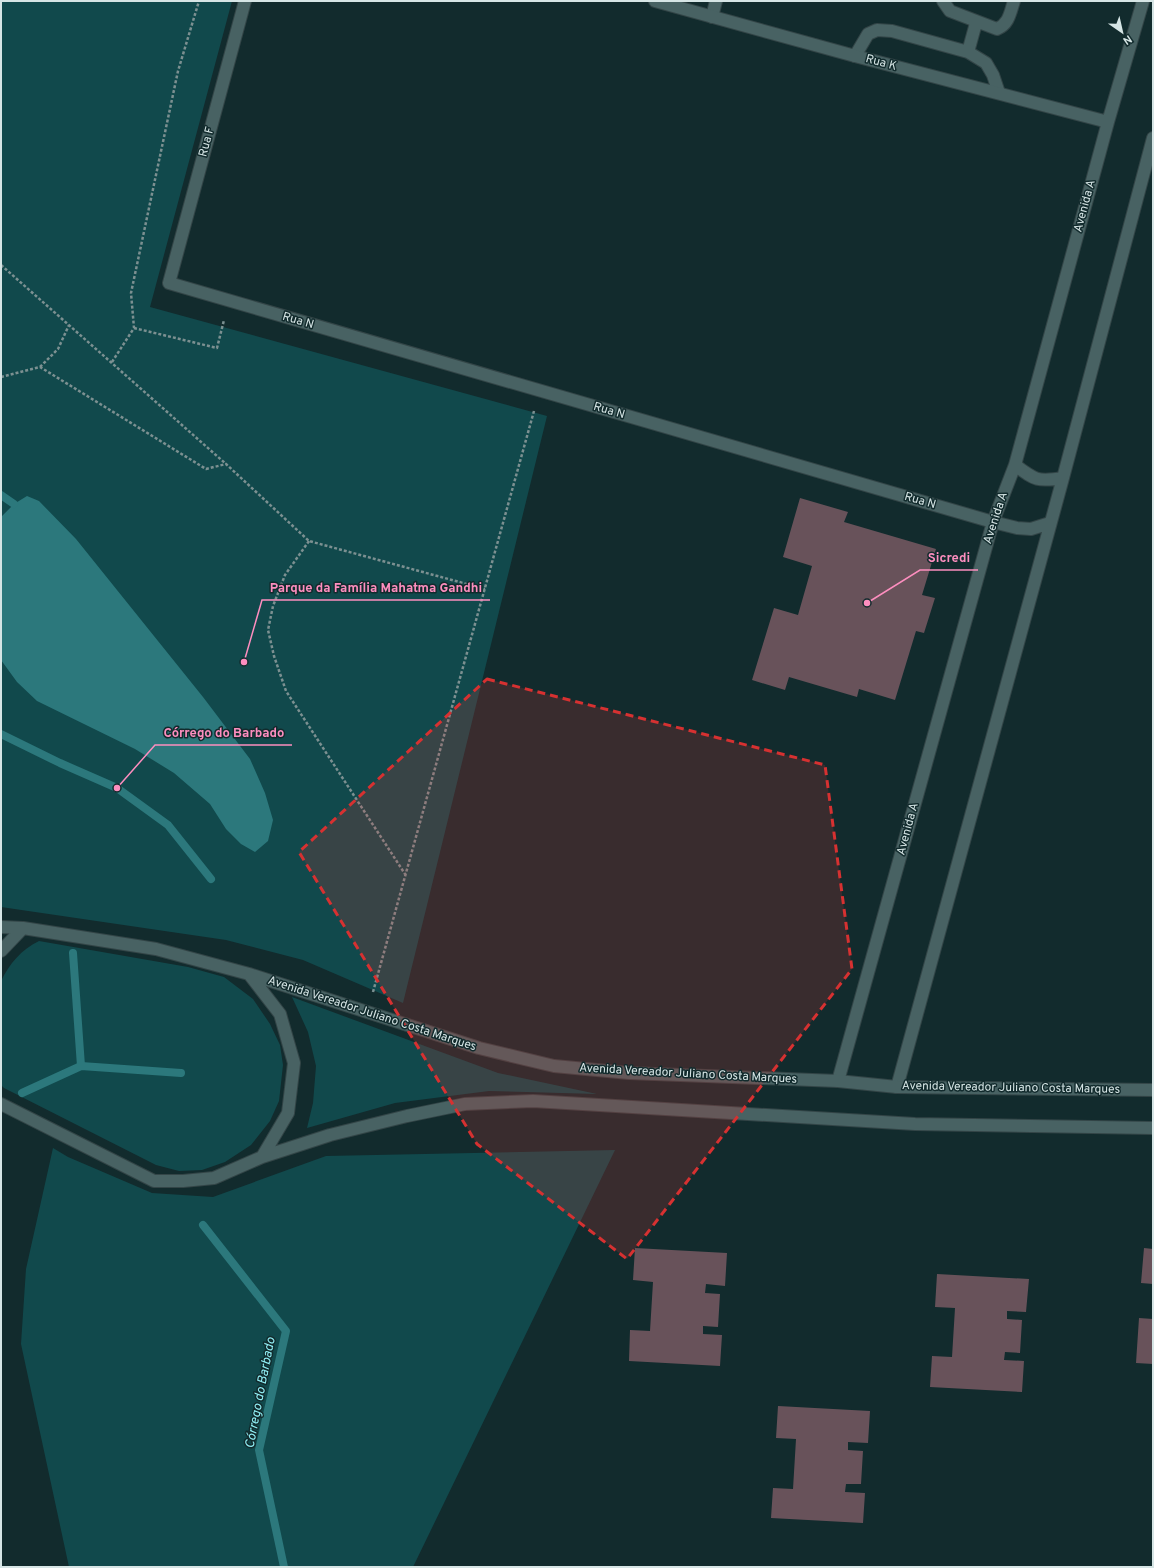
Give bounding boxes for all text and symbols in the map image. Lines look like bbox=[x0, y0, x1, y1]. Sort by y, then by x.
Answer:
north arrow bbox=[1102, 12, 1142, 52]
text: N bbox=[1120, 31, 1134, 47]
street label: Rua K bbox=[864, 51, 898, 75]
street label: Rua F bbox=[195, 125, 219, 159]
street label: Avenida A bbox=[1070, 178, 1100, 234]
street label: Rua N bbox=[280, 309, 316, 333]
street label: Rua N bbox=[591, 399, 627, 423]
street label: Rua N bbox=[902, 489, 938, 513]
street label: Avenida A bbox=[980, 490, 1012, 546]
callout: Sicredi bbox=[920, 545, 978, 570]
text: Sicredi bbox=[928, 551, 970, 567]
callout: Parque da Família Mahatma Gandhi bbox=[262, 575, 490, 600]
text: Parque da Família Mahatma Gandhi bbox=[270, 581, 482, 597]
callout: Córrego do Barbado bbox=[155, 720, 292, 745]
text: Córrego do Barbado bbox=[163, 726, 285, 742]
street label: Avenida A bbox=[893, 801, 923, 857]
street label: Avenida Vereador Juliano Costa Marques bbox=[266, 973, 478, 1055]
street label: Avenida Vereador Juliano Costa Marques bbox=[579, 1060, 797, 1088]
street label: Avenida Vereador Juliano Costa Marques bbox=[902, 1078, 1120, 1098]
water label: Córrego do Barbado bbox=[242, 1336, 280, 1450]

